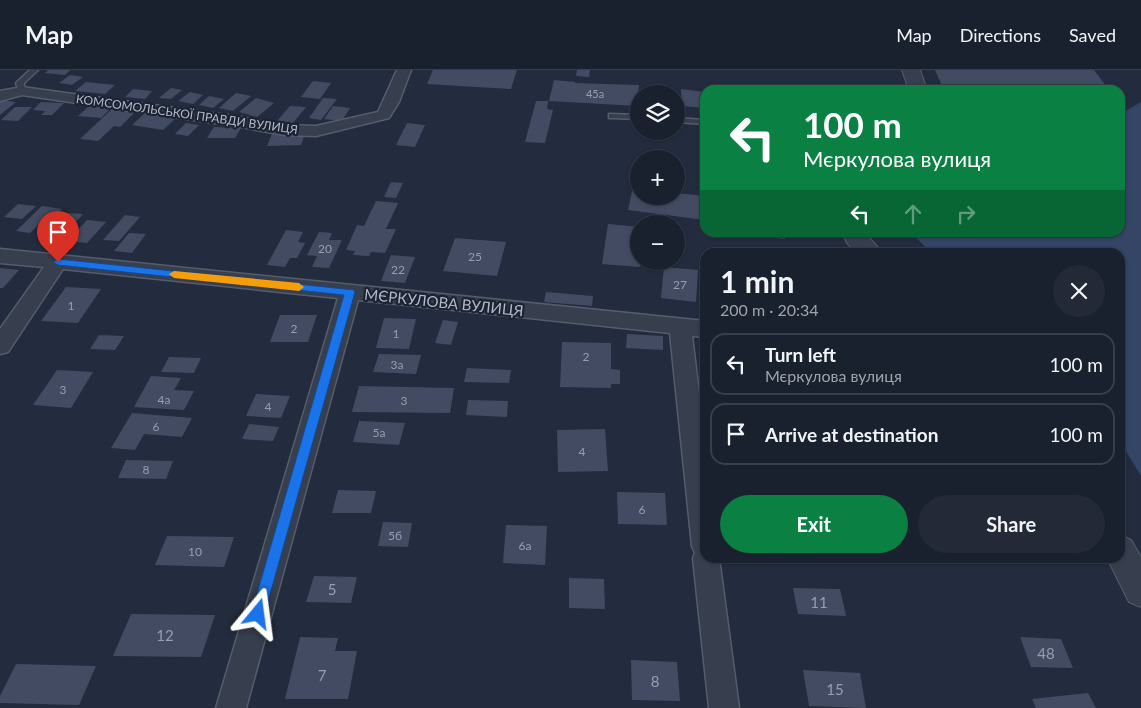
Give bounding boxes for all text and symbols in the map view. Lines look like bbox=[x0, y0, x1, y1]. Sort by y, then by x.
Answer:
text: Map bbox=[25, 20, 73, 49]
text: Map bbox=[896, 24, 932, 46]
text: Directions bbox=[960, 24, 1041, 46]
text: Saved bbox=[1069, 24, 1116, 46]
map controls bbox=[630, 85, 685, 270]
button: layers bbox=[630, 85, 685, 140]
house number: 45а bbox=[586, 87, 604, 100]
street label: КОМСОМОЛЬСЬКОЇ ПРАВДИ ВУЛИЦЯ bbox=[75, 91, 299, 137]
text: 100 m bbox=[803, 103, 902, 145]
icon: left bbox=[720, 105, 785, 170]
text: Мєркулова вулиця bbox=[803, 145, 991, 172]
button: + bbox=[630, 150, 685, 205]
icon: left bbox=[846, 200, 874, 228]
icon: ahead bbox=[899, 200, 927, 228]
icon: right bbox=[952, 200, 980, 228]
pin bbox=[37, 211, 79, 262]
button: − bbox=[630, 215, 685, 270]
icon: arrive bbox=[44, 218, 72, 246]
house number: 20 bbox=[318, 241, 332, 256]
house number: 25 bbox=[468, 249, 482, 264]
house number: 22 bbox=[391, 262, 405, 277]
text: 1 min bbox=[720, 263, 794, 299]
button: close bbox=[1053, 265, 1105, 317]
house number: 27 bbox=[673, 277, 687, 292]
street label: МЄРКУЛОВА ВУЛИЦЯ bbox=[363, 285, 525, 319]
house number: 1 bbox=[68, 298, 75, 313]
text: 200 m · 20:34 bbox=[720, 300, 819, 319]
house number: 2 bbox=[291, 321, 298, 336]
house number: 1 bbox=[393, 326, 400, 341]
text: Turn left bbox=[765, 343, 836, 366]
house number: 2 bbox=[583, 349, 590, 364]
icon: left bbox=[722, 350, 750, 378]
text: 100 m bbox=[1049, 353, 1103, 376]
house number: 3а bbox=[391, 357, 403, 372]
text: Мєркулова вулиця bbox=[765, 366, 902, 385]
house number: 3 bbox=[60, 382, 67, 397]
house number: 4а bbox=[158, 392, 170, 407]
house number: 3 bbox=[401, 393, 408, 408]
house number: 4 bbox=[265, 399, 272, 414]
house number: 6 bbox=[153, 419, 160, 434]
icon: arrive bbox=[722, 420, 750, 448]
text: Arrive at destination bbox=[765, 423, 938, 446]
text: 100 m bbox=[1049, 423, 1103, 446]
house number: 5а bbox=[373, 425, 385, 440]
house number: 4 bbox=[579, 444, 586, 459]
house number: 8 bbox=[143, 462, 150, 477]
button: Exit bbox=[720, 495, 908, 553]
button: Share bbox=[918, 495, 1105, 553]
house number: 6 bbox=[639, 502, 646, 517]
house number: 5б bbox=[388, 528, 402, 543]
house number: 6а bbox=[519, 538, 531, 553]
house number: 10 bbox=[188, 544, 202, 559]
house number: 5 bbox=[328, 580, 336, 598]
position arrow bbox=[231, 587, 283, 639]
house number: 11 bbox=[810, 593, 828, 611]
house number: 12 bbox=[156, 626, 174, 644]
house number: 48 bbox=[1037, 644, 1055, 662]
house number: 7 bbox=[318, 666, 327, 684]
house number: 8 bbox=[651, 672, 659, 690]
house number: 15 bbox=[826, 680, 844, 698]

